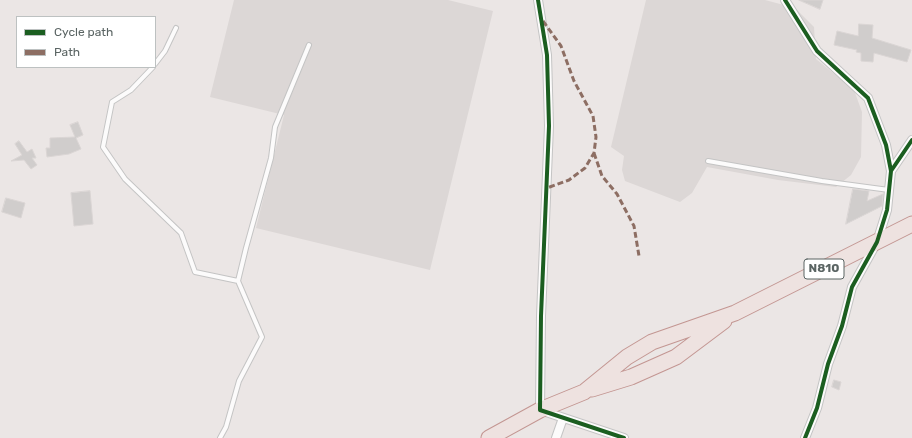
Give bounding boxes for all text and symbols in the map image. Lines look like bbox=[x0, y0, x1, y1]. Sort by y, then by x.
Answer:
legend bbox=[16, 16, 156, 68]
text: Cycle path bbox=[54, 25, 113, 39]
text: Path bbox=[54, 45, 80, 59]
road number: N810 bbox=[804, 259, 844, 279]

